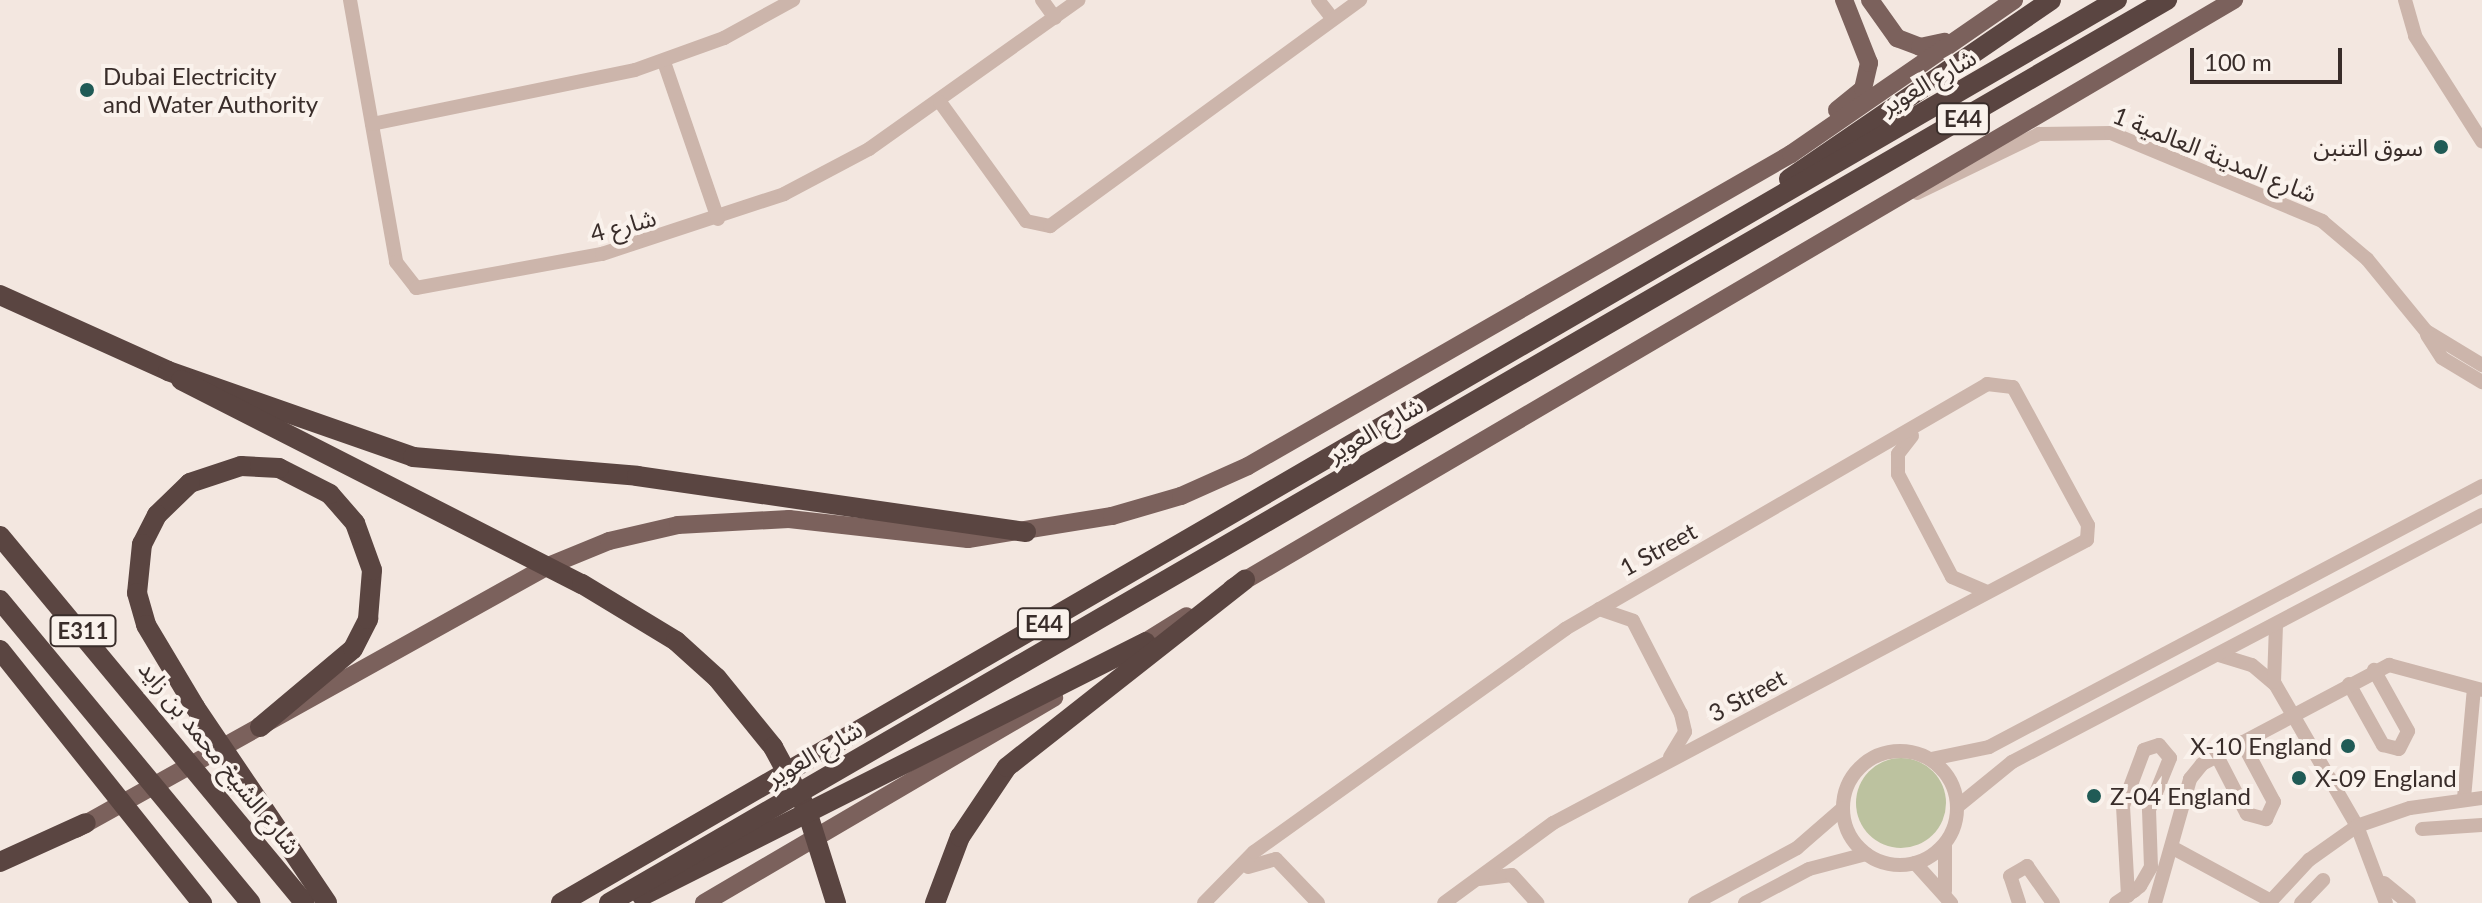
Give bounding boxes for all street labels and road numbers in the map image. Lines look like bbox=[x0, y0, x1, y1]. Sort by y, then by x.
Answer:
street label: شارع العوير bbox=[1875, 42, 1981, 120]
street label: شارع المدينة العالمية 1 bbox=[2109, 100, 2321, 208]
road number: E44 bbox=[1935, 101, 1991, 137]
street label: شارع 4 bbox=[587, 202, 659, 248]
street label: شارع العوير bbox=[1322, 390, 1428, 468]
street label: 1 Street bbox=[1615, 516, 1701, 582]
road number: E44 bbox=[1016, 606, 1072, 642]
road number: E311 bbox=[49, 613, 117, 649]
street label: شارع الشيخ محمد بن زايد bbox=[133, 654, 307, 860]
street label: 3 Street bbox=[1703, 663, 1791, 727]
street label: شارع العوير bbox=[761, 714, 867, 792]

